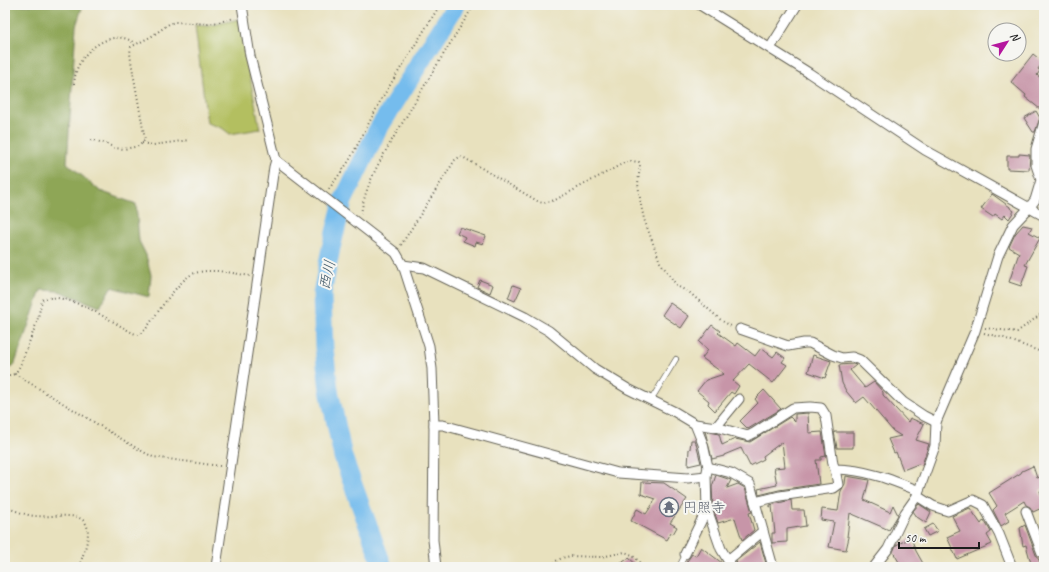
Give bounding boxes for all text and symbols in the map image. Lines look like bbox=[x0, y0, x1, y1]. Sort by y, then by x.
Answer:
north arrow bbox=[987, 22, 1027, 62]
text: N bbox=[1007, 29, 1024, 45]
water label: 西川 bbox=[315, 258, 340, 292]
temple icon: 円照寺 bbox=[658, 496, 680, 518]
place label: 円照寺 bbox=[683, 499, 725, 516]
scale bar bbox=[899, 524, 979, 550]
text: 50 m bbox=[905, 530, 927, 546]

